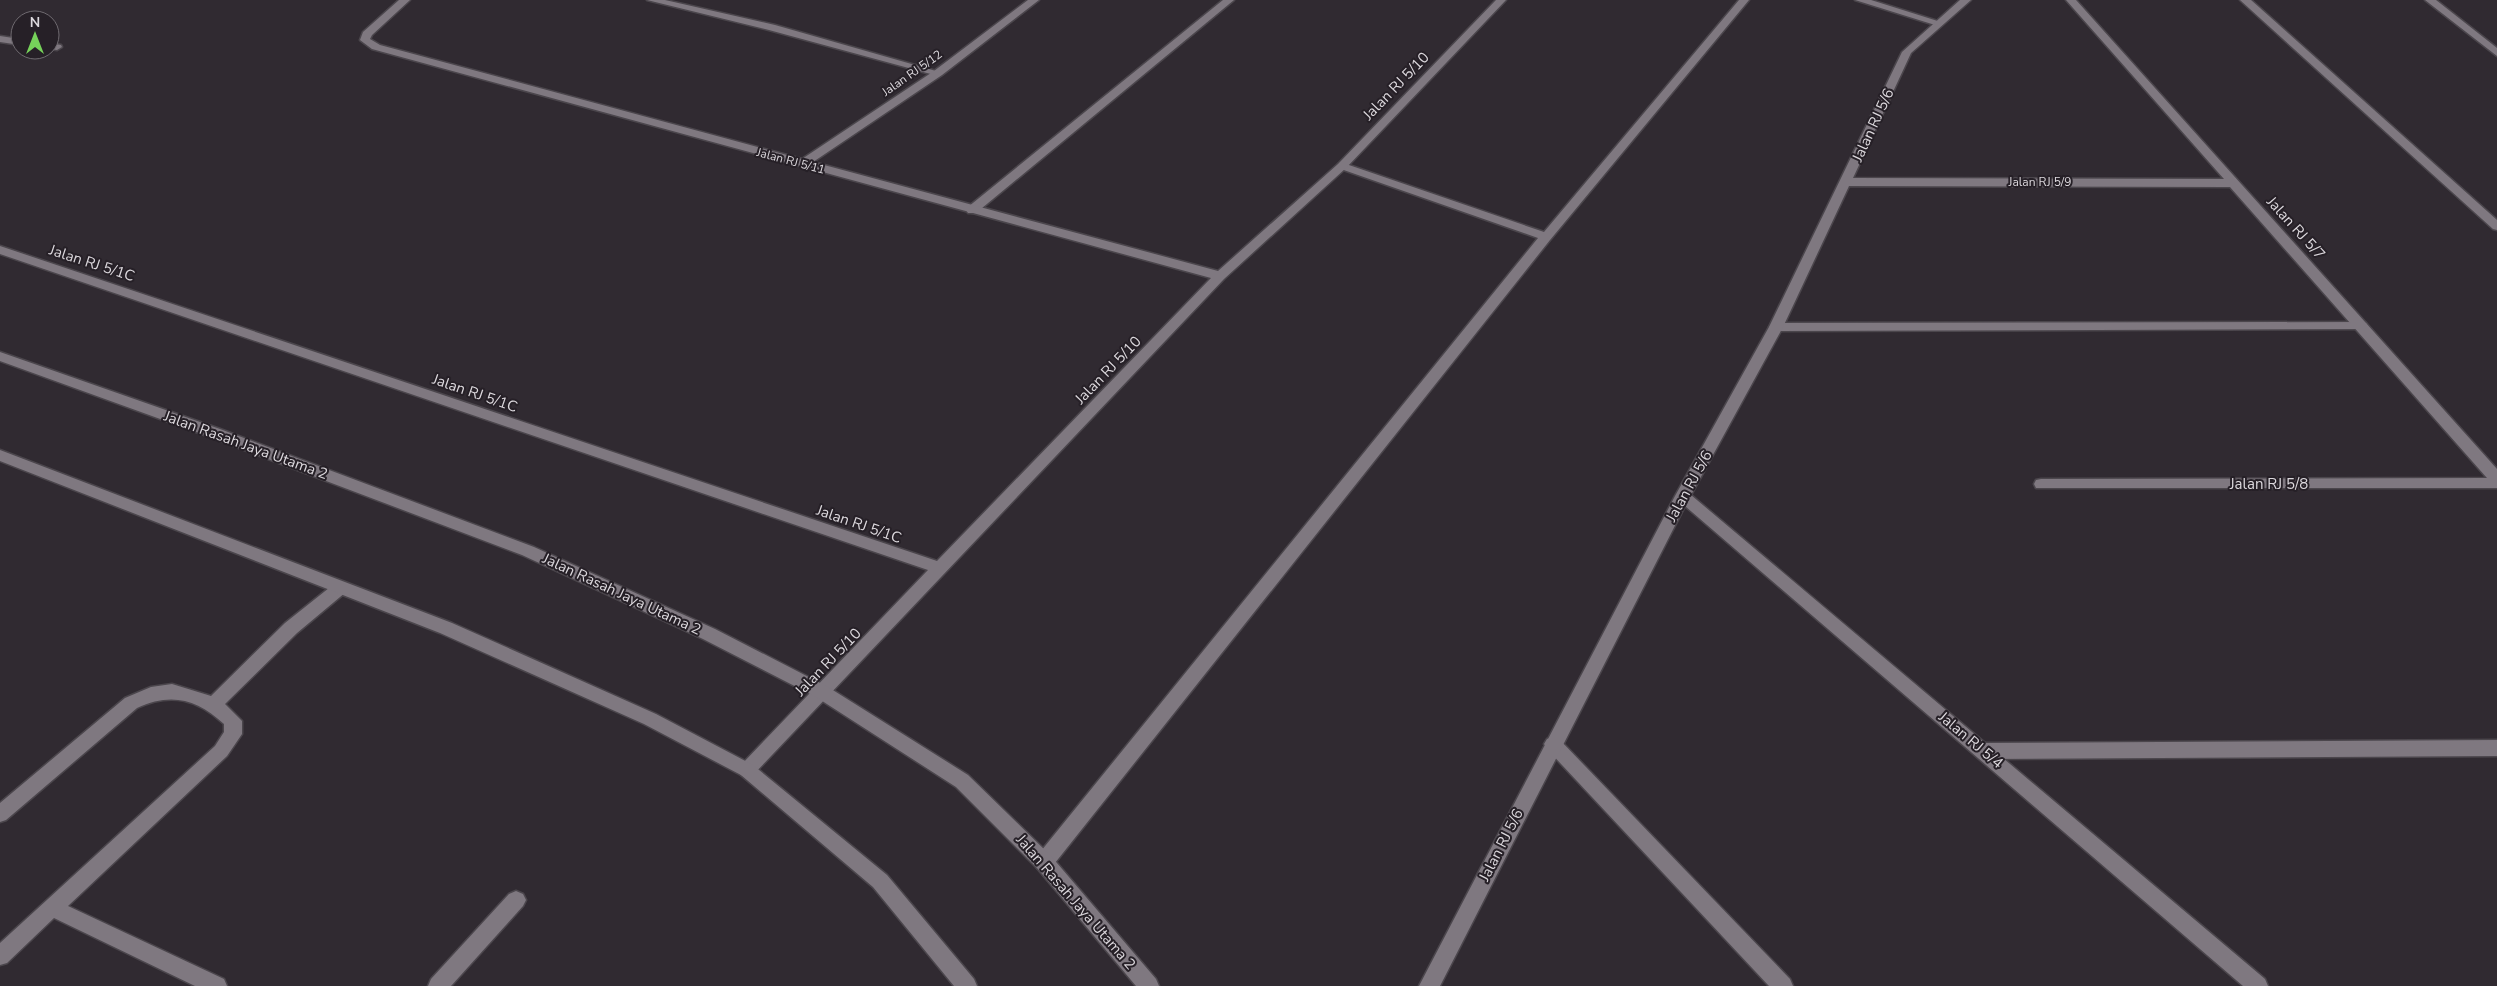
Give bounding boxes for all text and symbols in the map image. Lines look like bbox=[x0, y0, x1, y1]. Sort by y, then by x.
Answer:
north arrow bbox=[10, 10, 60, 60]
text: N bbox=[30, 13, 40, 32]
street label: Jalan RJ 5/12 bbox=[878, 46, 945, 100]
street label: Jalan RJ 5/10 bbox=[1358, 48, 1434, 125]
street label: Jalan RJ 5/6 bbox=[1847, 85, 1899, 166]
street label: Jalan RJ 5/11 bbox=[754, 144, 827, 178]
street label: Jalan RJ 5/9 bbox=[2008, 174, 2071, 190]
street label: Jalan RJ 5/7 bbox=[2262, 191, 2330, 264]
street label: Jalan RJ 5/1C bbox=[46, 239, 137, 286]
street label: Jalan RJ 5/10 bbox=[1070, 332, 1146, 409]
street label: Jalan RJ 5/1C bbox=[429, 369, 520, 417]
street label: Jalan Rasah Jaya Utama 2 bbox=[160, 406, 331, 484]
street label: Jalan RJ 5/6 bbox=[1661, 447, 1717, 526]
street label: Jalan RJ 5/8 bbox=[2229, 474, 2308, 494]
street label: Jalan RJ 5/1C bbox=[813, 500, 904, 548]
street label: Jalan Rasah Jaya Utama 2 bbox=[538, 548, 705, 640]
street label: Jalan RJ 5/10 bbox=[790, 624, 866, 701]
street label: Jalan RJ 5/4 bbox=[1934, 706, 2008, 773]
street label: Jalan RJ 5/6 bbox=[1474, 805, 1528, 885]
street label: Jalan Rasah Jaya Utama 2 bbox=[1011, 829, 1140, 974]

